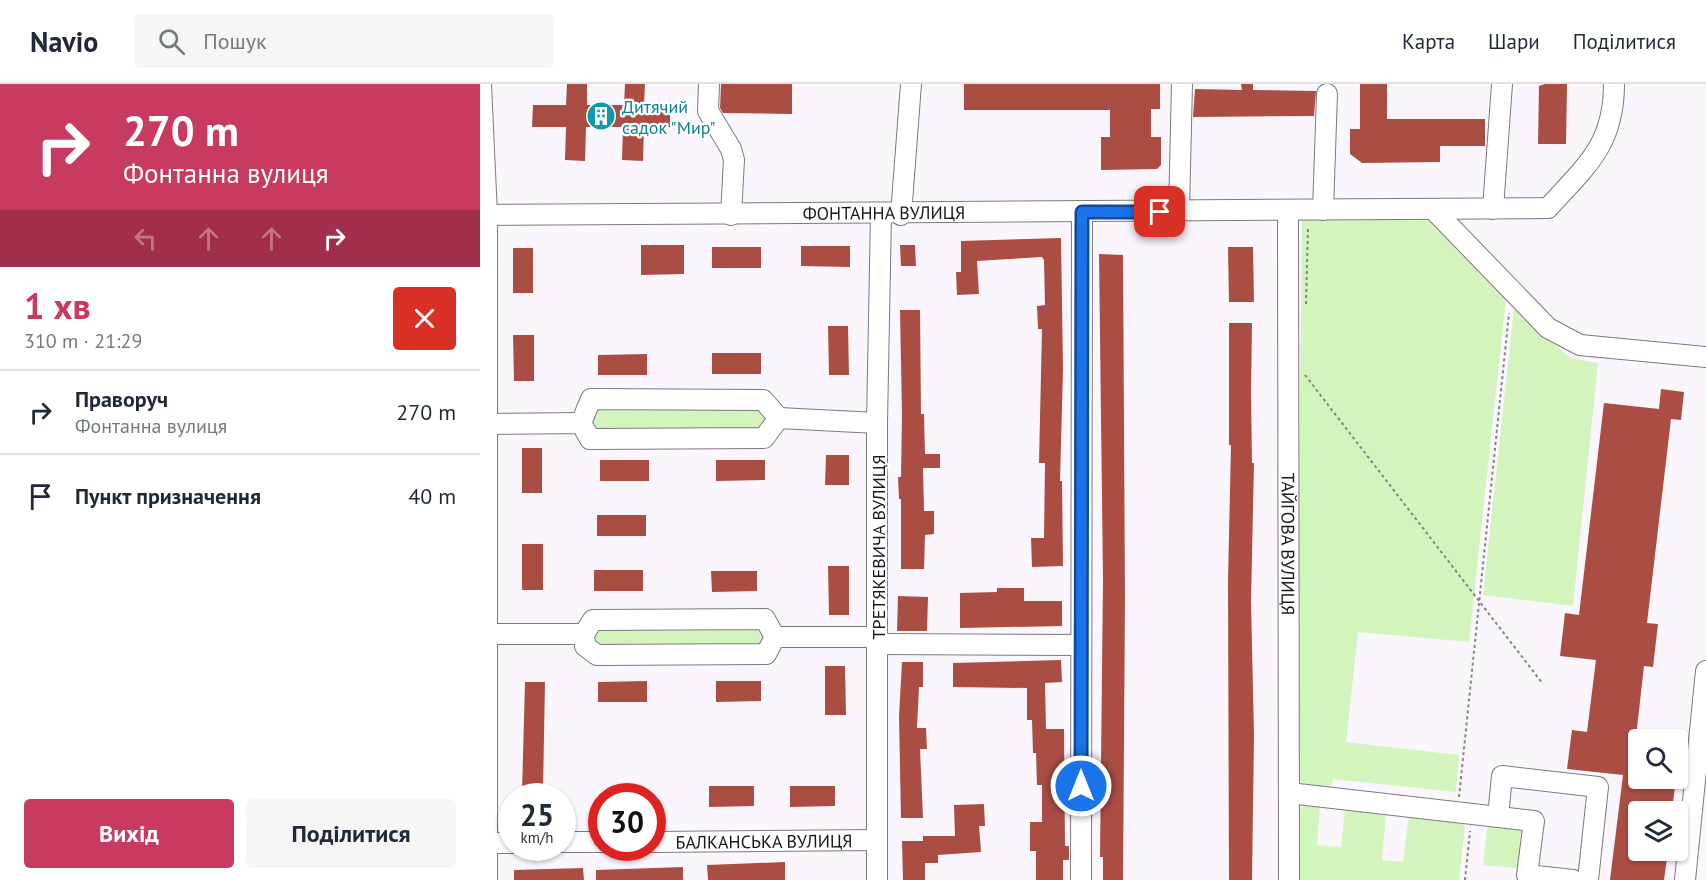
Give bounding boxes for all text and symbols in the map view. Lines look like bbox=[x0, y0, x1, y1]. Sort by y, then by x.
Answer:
search box bbox=[134, 14, 554, 68]
text: Navio bbox=[30, 23, 98, 60]
icon: search bbox=[155, 25, 188, 58]
text: Пошук bbox=[203, 27, 266, 55]
text: Карта bbox=[1402, 28, 1455, 55]
text: Шари bbox=[1488, 28, 1540, 55]
text: Поділитися bbox=[1573, 28, 1676, 55]
place label: Дитячий садок "Мир" bbox=[622, 95, 716, 139]
building icon: Дитячий садок "Мир" bbox=[585, 100, 617, 132]
text: 270 m bbox=[123, 103, 239, 158]
icon: right bbox=[24, 108, 102, 186]
text: Фонтанна вулиця bbox=[123, 156, 329, 190]
pin bbox=[1134, 186, 1185, 237]
icon: arrive bbox=[1143, 195, 1176, 228]
street label: ФОНТАННА ВУЛИЦЯ bbox=[803, 200, 965, 224]
icon: left bbox=[129, 222, 162, 255]
icon: ahead bbox=[192, 222, 225, 255]
icon: ahead bbox=[255, 222, 288, 255]
icon: right bbox=[318, 222, 351, 255]
text: 1 хв bbox=[24, 282, 91, 329]
button: close bbox=[393, 287, 456, 350]
text: 310 m · 21:29 bbox=[24, 328, 142, 354]
text: Праворуч bbox=[75, 385, 168, 413]
icon: right bbox=[24, 396, 57, 429]
text: 270 m bbox=[396, 398, 456, 426]
text: Фонтанна вулиця bbox=[75, 413, 227, 439]
street label: ТРЕТЯКЕВИЧА ВУЛИЦЯ bbox=[867, 455, 890, 639]
street label: ТАЙГОВА ВУЛИЦЯ bbox=[1277, 473, 1300, 615]
icon: arrive bbox=[24, 480, 57, 513]
text: Пункт призначення bbox=[75, 482, 261, 510]
text: 40 m bbox=[408, 482, 456, 510]
map controls bbox=[1628, 729, 1688, 861]
button: search bbox=[1628, 729, 1688, 789]
position arrow bbox=[1049, 754, 1113, 818]
speed limit sign: 30 bbox=[588, 783, 666, 861]
text: 25 bbox=[520, 795, 554, 834]
button: Вихід bbox=[24, 799, 234, 868]
button: Поділитися bbox=[246, 799, 456, 868]
button: layers bbox=[1628, 801, 1688, 861]
text: km/h bbox=[521, 828, 553, 847]
street label: БАЛКАНСЬКА ВУЛИЦЯ bbox=[675, 829, 853, 853]

